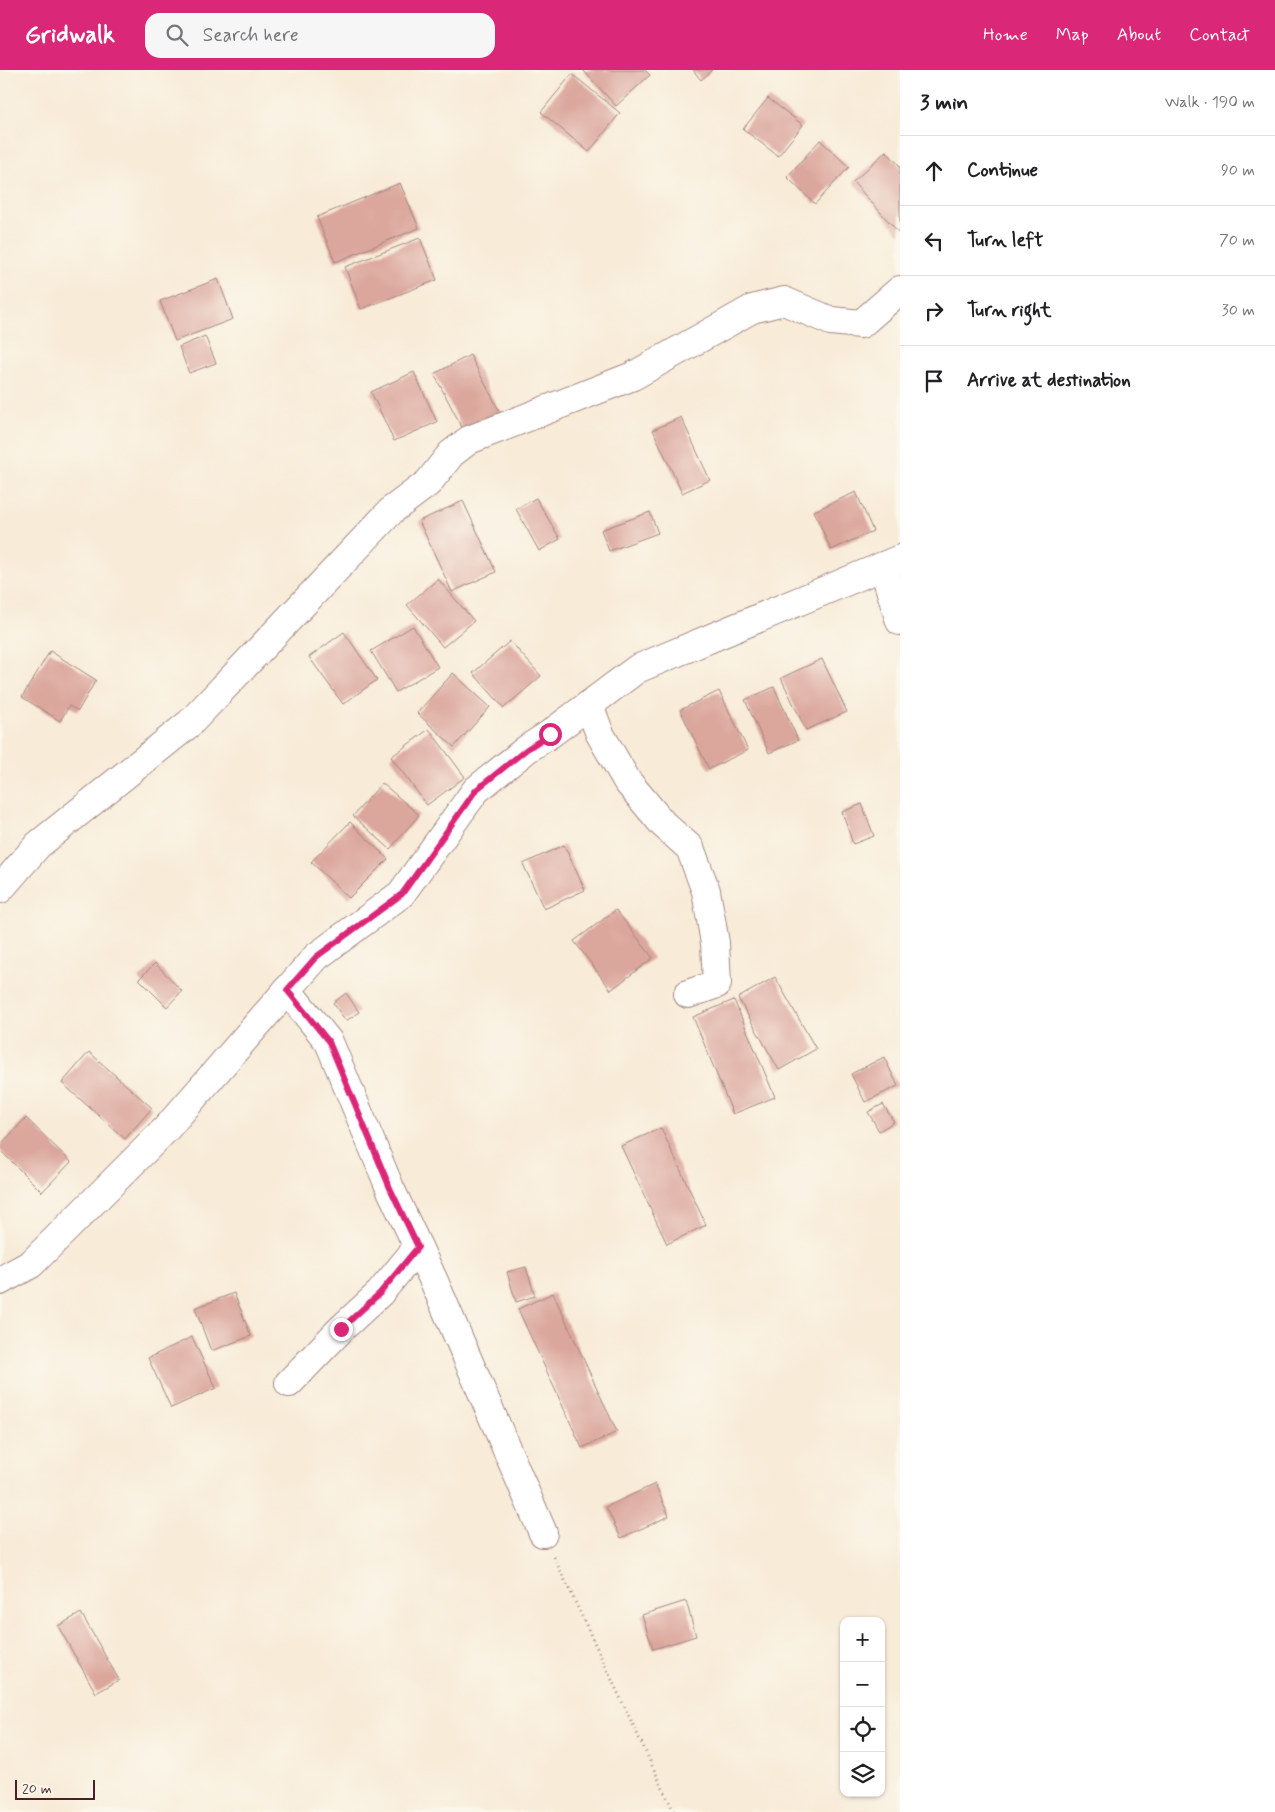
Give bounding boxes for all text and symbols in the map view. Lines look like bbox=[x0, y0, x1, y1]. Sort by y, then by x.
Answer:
search box bbox=[145, 13, 495, 58]
text: Gridwalk bbox=[25, 20, 115, 51]
icon: search bbox=[163, 21, 191, 49]
text: Search here bbox=[203, 23, 298, 48]
text: Home bbox=[983, 23, 1028, 47]
text: Map bbox=[1056, 23, 1089, 47]
text: About bbox=[1117, 23, 1161, 47]
text: Contact bbox=[1189, 23, 1250, 47]
text: 3 min bbox=[920, 89, 968, 117]
text: Walk · 190 m bbox=[1165, 92, 1255, 113]
icon: ahead bbox=[920, 157, 948, 185]
text: Continue bbox=[967, 158, 1038, 183]
text: 90 m bbox=[1221, 160, 1255, 181]
icon: left bbox=[920, 227, 948, 255]
text: Turn left bbox=[967, 228, 1043, 253]
text: 70 m bbox=[1219, 230, 1255, 251]
icon: right bbox=[920, 297, 948, 325]
text: Turn right bbox=[967, 298, 1051, 323]
text: 30 m bbox=[1222, 300, 1255, 321]
icon: arrive bbox=[920, 367, 948, 395]
text: Arrive at destination bbox=[967, 368, 1131, 393]
route start bbox=[539, 723, 562, 746]
route end bbox=[330, 1318, 353, 1341]
map controls bbox=[840, 1617, 885, 1797]
button: + bbox=[840, 1617, 885, 1662]
button: − bbox=[840, 1662, 885, 1707]
button: locate bbox=[840, 1707, 885, 1752]
button: layers bbox=[840, 1752, 885, 1797]
scale bar bbox=[15, 1777, 95, 1800]
text: 20 m bbox=[22, 1780, 52, 1798]

